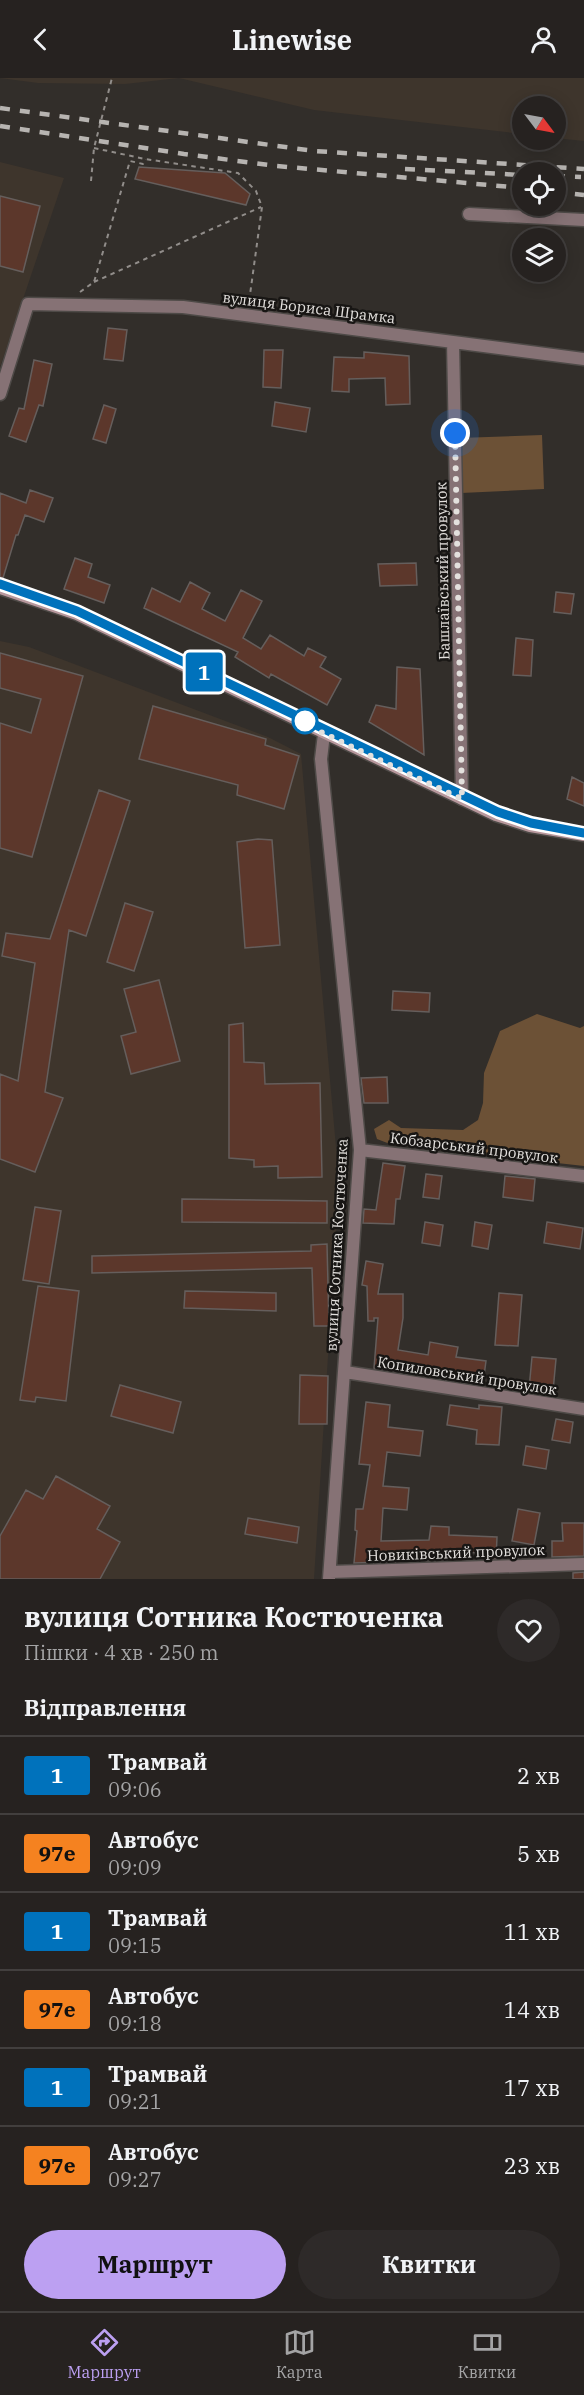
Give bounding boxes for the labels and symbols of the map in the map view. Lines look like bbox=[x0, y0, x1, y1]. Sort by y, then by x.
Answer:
north arrow bbox=[512, 96, 566, 150]
street label: вулиця Бориса Шрамка bbox=[222, 287, 397, 328]
your location bbox=[440, 418, 470, 448]
street label: Башлаївський провулок bbox=[431, 481, 454, 660]
line badge: 1 bbox=[184, 652, 224, 692]
unlabelled marker bbox=[292, 708, 318, 734]
street label: Кобзарський провулок bbox=[389, 1128, 559, 1167]
street label: вулиця Сотника Костюченка bbox=[321, 1138, 352, 1352]
street label: Копиловський провулок bbox=[376, 1352, 558, 1399]
street label: Новиківський провулок bbox=[367, 1540, 545, 1565]

